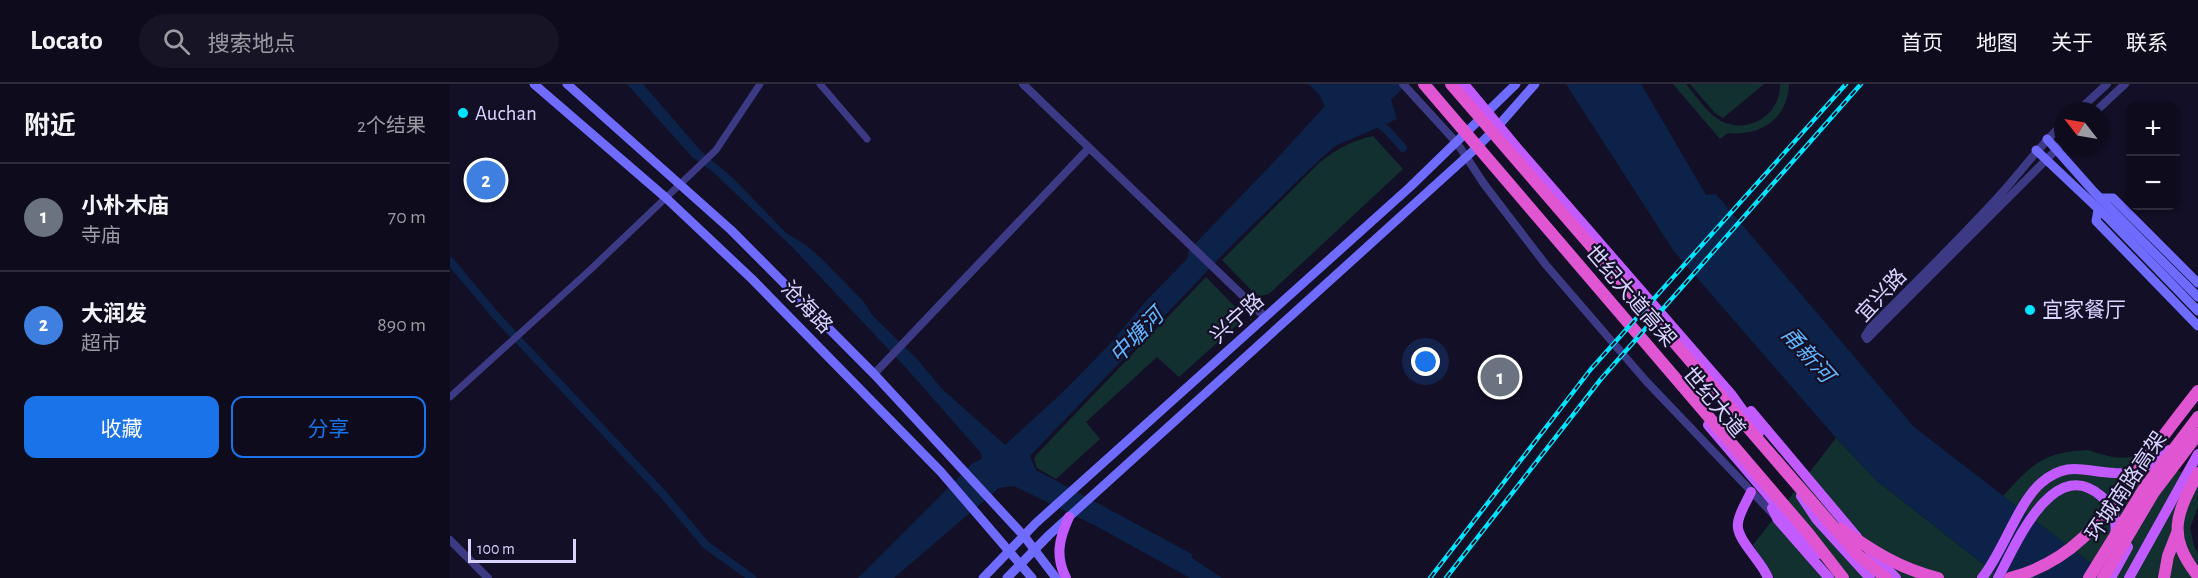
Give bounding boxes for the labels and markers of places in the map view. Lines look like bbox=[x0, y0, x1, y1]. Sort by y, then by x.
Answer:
place label: Auchan bbox=[475, 103, 537, 124]
marker: Auchan bbox=[456, 106, 470, 120]
pin: 2 bbox=[466, 158, 506, 202]
place label: 宜家餐厅 bbox=[2042, 299, 2126, 321]
marker: 宜家餐厅 bbox=[2023, 303, 2037, 317]
pin: 1 bbox=[1480, 354, 1520, 400]

